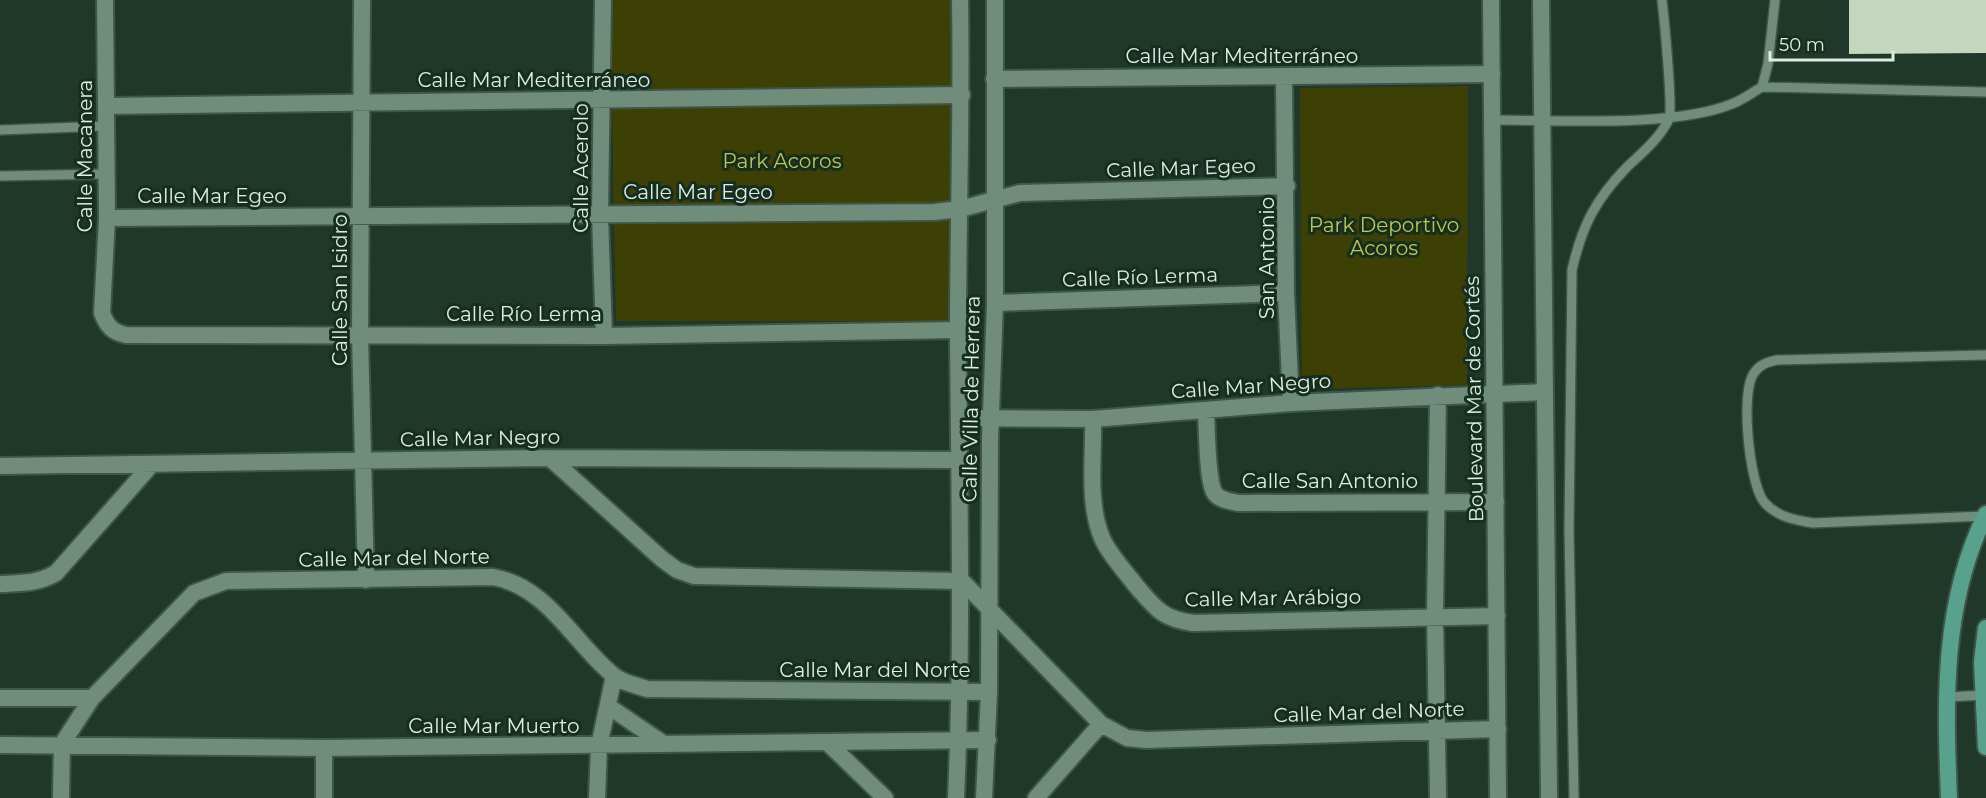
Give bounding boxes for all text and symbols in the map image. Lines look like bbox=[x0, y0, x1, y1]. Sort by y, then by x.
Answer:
scale bar bbox=[1770, 24, 1893, 62]
text: 50 m bbox=[1779, 34, 1825, 56]
street label: Calle Mar Mediterráneo bbox=[1126, 44, 1358, 68]
street label: Calle Mar Mediterráneo bbox=[418, 68, 650, 92]
street label: Calle Macanera bbox=[73, 80, 97, 232]
street label: Calle Acerolo bbox=[569, 103, 593, 233]
park label: Park Acoros bbox=[723, 149, 842, 173]
street label: Calle Mar Egeo bbox=[1106, 153, 1256, 183]
street label: Calle Mar Egeo bbox=[623, 180, 773, 204]
street label: Calle Mar Egeo bbox=[137, 184, 287, 208]
street label: San Antonio bbox=[1255, 197, 1279, 319]
park label: Park Deportivo Acoros bbox=[1309, 213, 1459, 260]
street label: Calle San Isidro bbox=[328, 214, 352, 366]
street label: Calle Río Lerma bbox=[1062, 262, 1218, 292]
street label: Boulevard Mar de Cortés bbox=[1460, 275, 1488, 522]
street label: Calle Villa de Herrera bbox=[957, 295, 985, 503]
street label: Calle Río Lerma bbox=[446, 302, 602, 326]
street label: Calle Mar Negro bbox=[1170, 368, 1332, 404]
street label: Calle Mar Negro bbox=[400, 425, 560, 451]
street label: Calle San Antonio bbox=[1242, 469, 1418, 493]
street label: Calle Mar del Norte bbox=[298, 544, 490, 572]
street label: Calle Mar Arábigo bbox=[1185, 584, 1361, 612]
street label: Calle Mar del Norte bbox=[779, 658, 971, 682]
street label: Calle Mar del Norte bbox=[1273, 697, 1465, 727]
street label: Calle Mar Muerto bbox=[408, 714, 580, 738]

